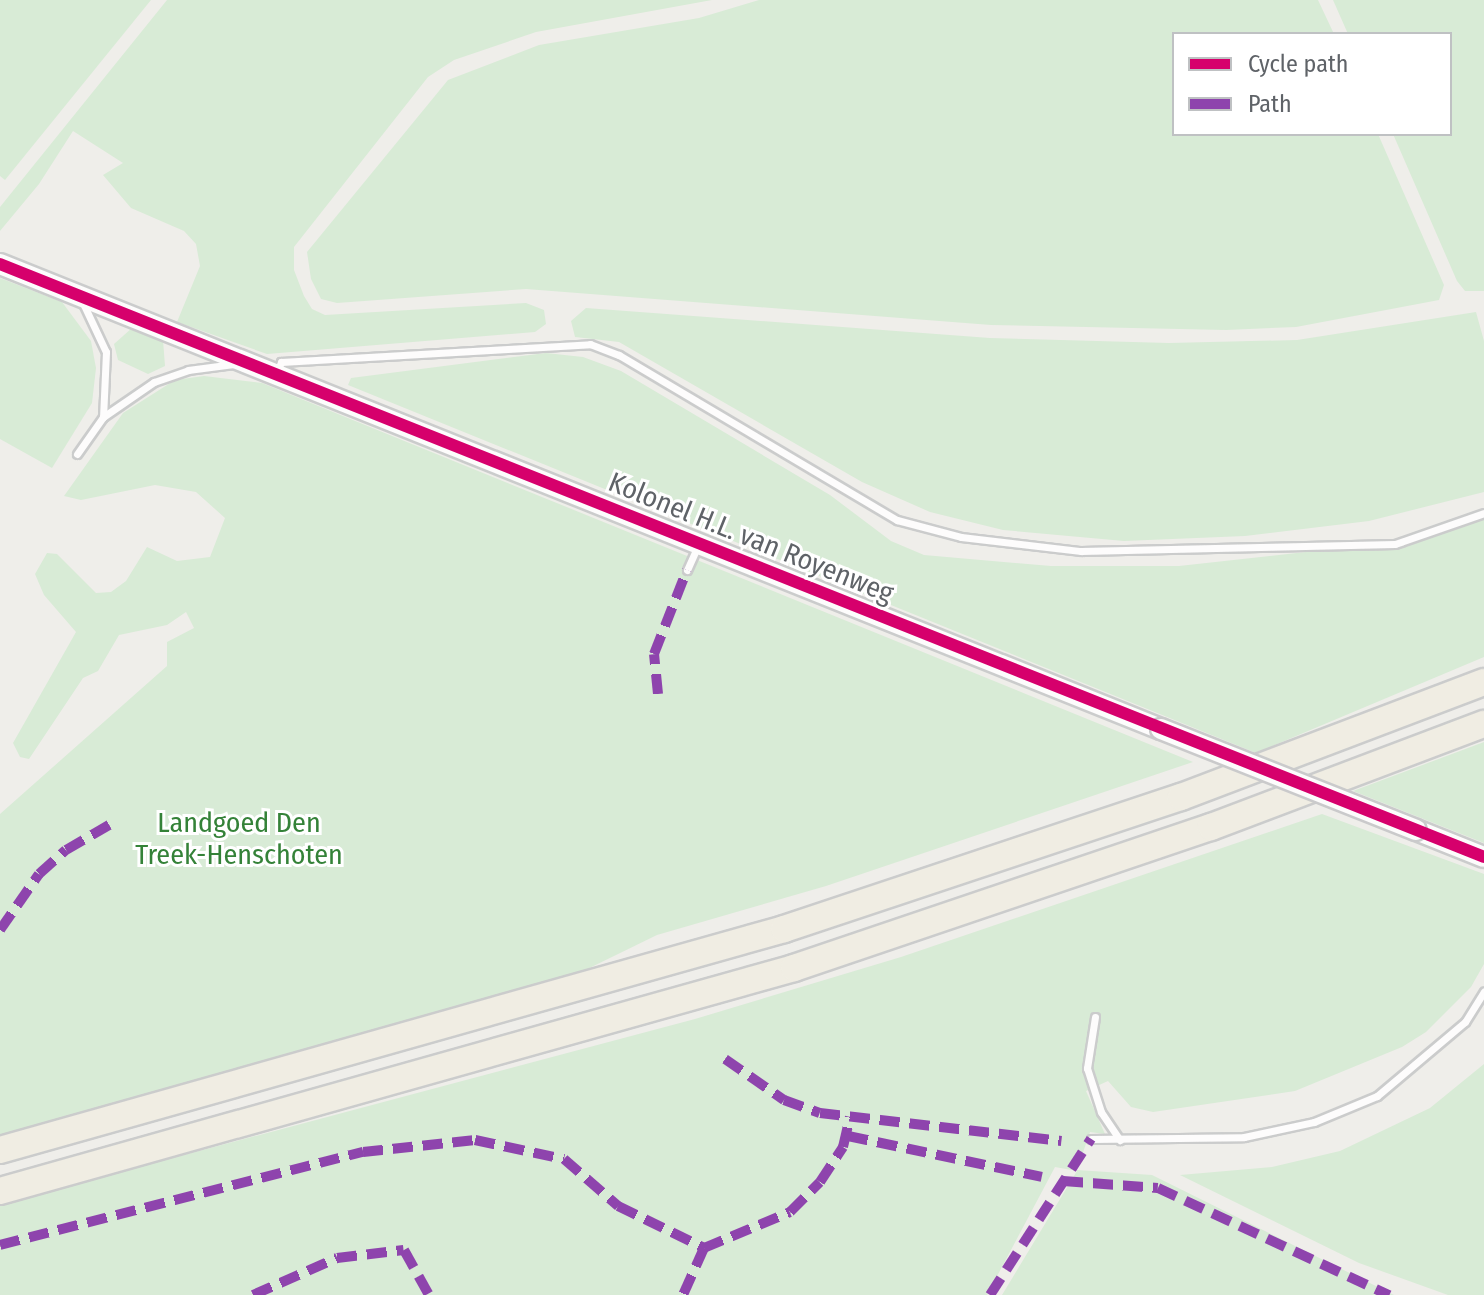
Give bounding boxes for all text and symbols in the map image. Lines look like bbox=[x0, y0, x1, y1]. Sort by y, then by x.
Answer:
legend bbox=[1172, 32, 1452, 136]
text: Cycle path bbox=[1248, 50, 1348, 78]
text: Path bbox=[1248, 90, 1292, 118]
street label: Kolonel H.L. van Royenweg bbox=[604, 465, 898, 611]
park label: Landgoed Den Treek-Henschoten bbox=[135, 806, 343, 872]

